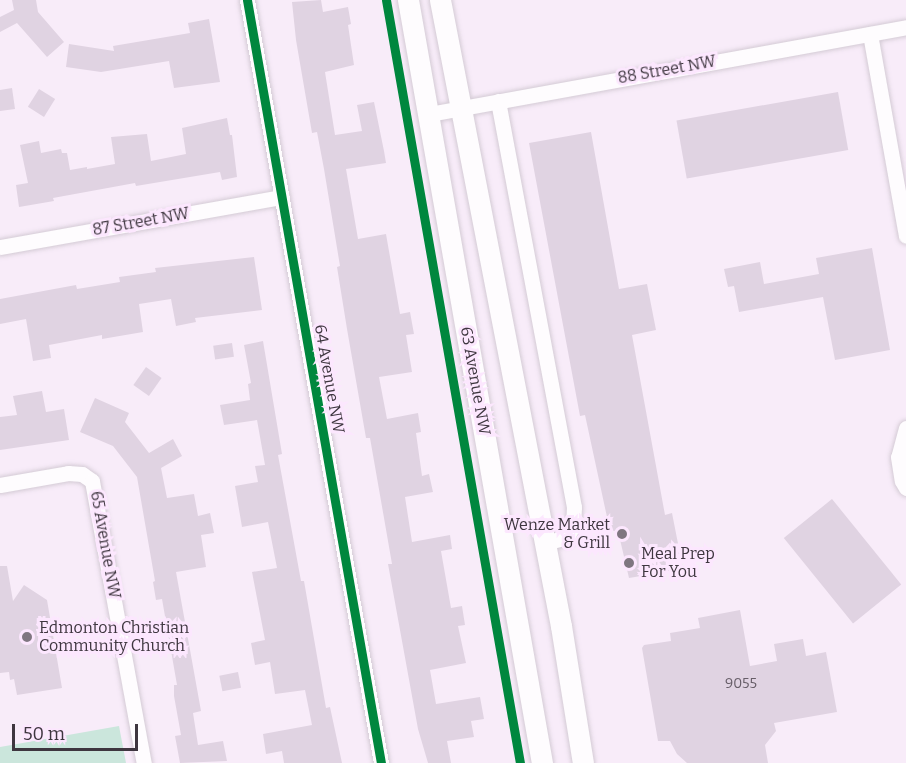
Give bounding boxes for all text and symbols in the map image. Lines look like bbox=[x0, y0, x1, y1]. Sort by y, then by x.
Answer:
street label: 88 Street NW bbox=[616, 52, 718, 88]
street label: 87 Street NW bbox=[91, 204, 191, 240]
street label: 64 Avenue NW bbox=[310, 323, 348, 435]
street label: 63 Avenue NW bbox=[456, 325, 494, 437]
street label: 65 Avenue NW bbox=[86, 490, 124, 600]
place label: Wenze Market & Grill bbox=[504, 515, 610, 553]
marker: Wenze Market & Grill bbox=[615, 527, 629, 541]
place label: Meal Prep For You bbox=[641, 544, 715, 582]
marker: Meal Prep For You bbox=[622, 556, 636, 570]
place label: Edmonton Christian Community Church bbox=[39, 618, 189, 656]
marker: Edmonton Christian Community Church bbox=[20, 630, 34, 644]
house number: 9055 bbox=[725, 676, 757, 692]
scale bar bbox=[15, 712, 141, 750]
text: 50 m bbox=[23, 723, 65, 745]

